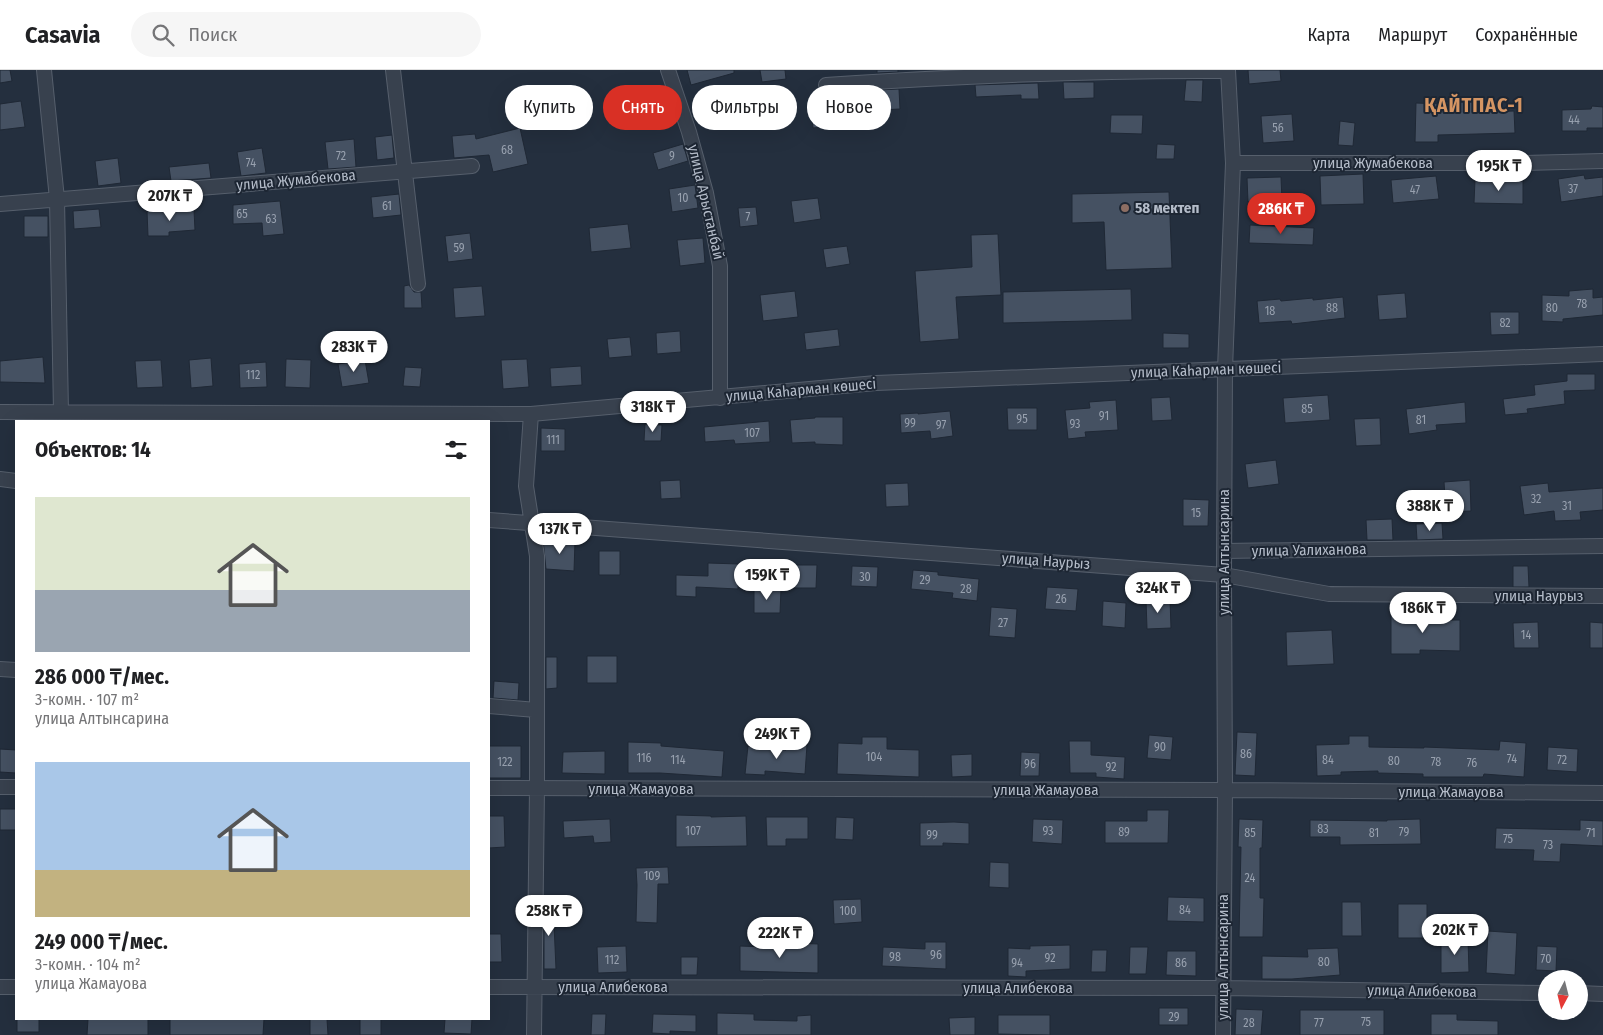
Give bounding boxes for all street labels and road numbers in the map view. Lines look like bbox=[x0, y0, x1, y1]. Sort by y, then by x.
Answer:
street label: улица Арыстанбай bbox=[684, 143, 728, 261]
street label: улица Жумабекова bbox=[1313, 154, 1433, 172]
street label: улица Жумабекова bbox=[235, 166, 357, 194]
street label: улица Каһарман көшесі bbox=[1130, 358, 1282, 382]
street label: улица Каһарман көшесі bbox=[725, 374, 877, 406]
street label: улица Алтынсарина bbox=[1215, 489, 1233, 615]
street label: улица Уалиханова bbox=[1251, 540, 1367, 560]
street label: улица Наурыз bbox=[1001, 549, 1091, 573]
street label: улица Наурыз bbox=[1495, 587, 1583, 605]
street label: улица Жамауова bbox=[589, 780, 694, 798]
street label: улица Жамауова bbox=[994, 781, 1099, 799]
street label: улица Жамауова bbox=[1399, 783, 1504, 801]
street label: улица Алтынсарина bbox=[1214, 894, 1232, 1020]
street label: улица Алибекова bbox=[558, 978, 668, 996]
street label: улица Алибекова bbox=[963, 979, 1073, 997]
street label: улица Алибекова bbox=[1367, 981, 1477, 1001]

